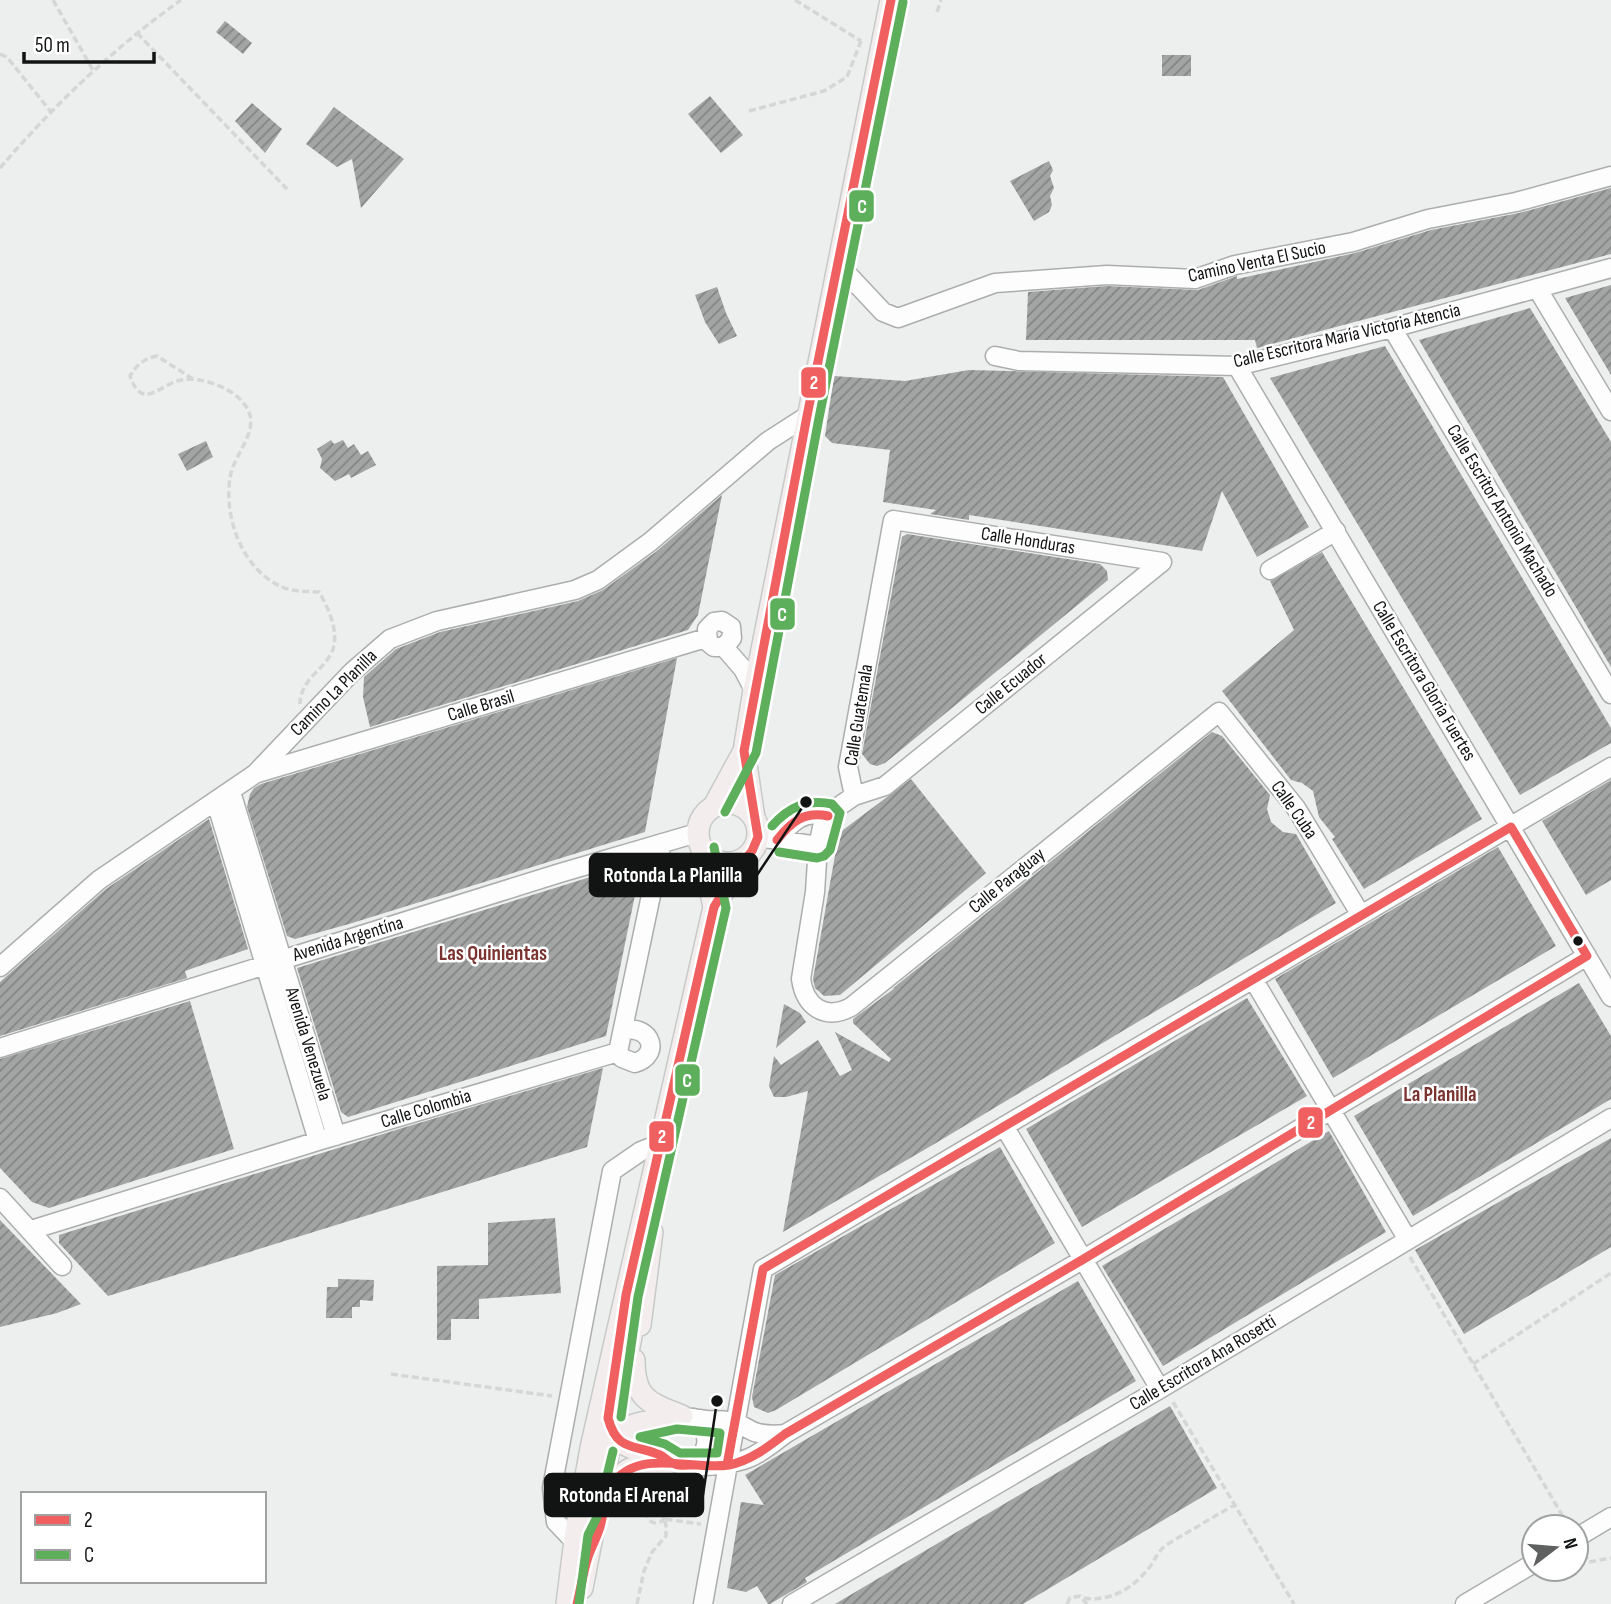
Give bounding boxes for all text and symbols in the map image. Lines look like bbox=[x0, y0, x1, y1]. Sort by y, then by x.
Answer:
scale bar bbox=[24, 21, 154, 65]
text: 50 m bbox=[35, 33, 70, 58]
line badge: C bbox=[848, 189, 875, 223]
text: C bbox=[857, 196, 867, 219]
street label: Camino Venta El Sucio bbox=[1186, 236, 1328, 288]
street label: Calle Escritora María Victoria Atencia bbox=[1231, 299, 1463, 373]
line badge: 2 bbox=[800, 366, 827, 399]
text: 2 bbox=[810, 372, 818, 395]
street label: Calle Escritor Antonio Machado bbox=[1441, 420, 1563, 602]
street label: Calle Honduras bbox=[979, 522, 1077, 560]
line badge: C bbox=[769, 597, 796, 631]
street label: Calle Escritora Gloria Fuertes bbox=[1367, 597, 1481, 765]
text: C bbox=[777, 604, 787, 627]
street label: Camino La Planilla bbox=[286, 645, 382, 741]
street label: Calle Ecuador bbox=[970, 648, 1052, 720]
street label: Calle Guatemala bbox=[840, 663, 878, 767]
street label: Calle Brasil bbox=[445, 685, 517, 727]
street label: Calle Cuba bbox=[1266, 776, 1322, 844]
street label: Calle Paraguay bbox=[964, 843, 1050, 919]
callout: Rotonda La Planilla bbox=[590, 854, 757, 896]
text: Rotonda La Planilla bbox=[604, 863, 742, 888]
street label: Avenida Argentína bbox=[289, 911, 406, 967]
unlabelled marker bbox=[1571, 934, 1585, 948]
district label: Las Quinientas bbox=[439, 941, 547, 966]
street label: Avenida Venezuela bbox=[280, 984, 336, 1103]
line badge: C bbox=[674, 1063, 701, 1097]
text: C bbox=[682, 1070, 692, 1093]
district label: La Planilla bbox=[1403, 1082, 1477, 1107]
street label: Calle Colombia bbox=[378, 1084, 474, 1134]
line badge: 2 bbox=[1297, 1106, 1324, 1139]
text: 2 bbox=[1307, 1112, 1315, 1135]
line badge: 2 bbox=[648, 1120, 675, 1153]
text: 2 bbox=[658, 1126, 666, 1149]
street label: Calle Escritora Ana Rosetti bbox=[1126, 1310, 1280, 1416]
callout: Rotonda El Arenal bbox=[545, 1474, 703, 1516]
text: Rotonda El Arenal bbox=[559, 1483, 689, 1508]
legend bbox=[21, 1492, 266, 1583]
text: 2 bbox=[84, 1508, 93, 1533]
north arrow bbox=[1520, 1513, 1590, 1583]
text: N bbox=[1557, 1536, 1582, 1552]
text: C bbox=[84, 1543, 94, 1568]

